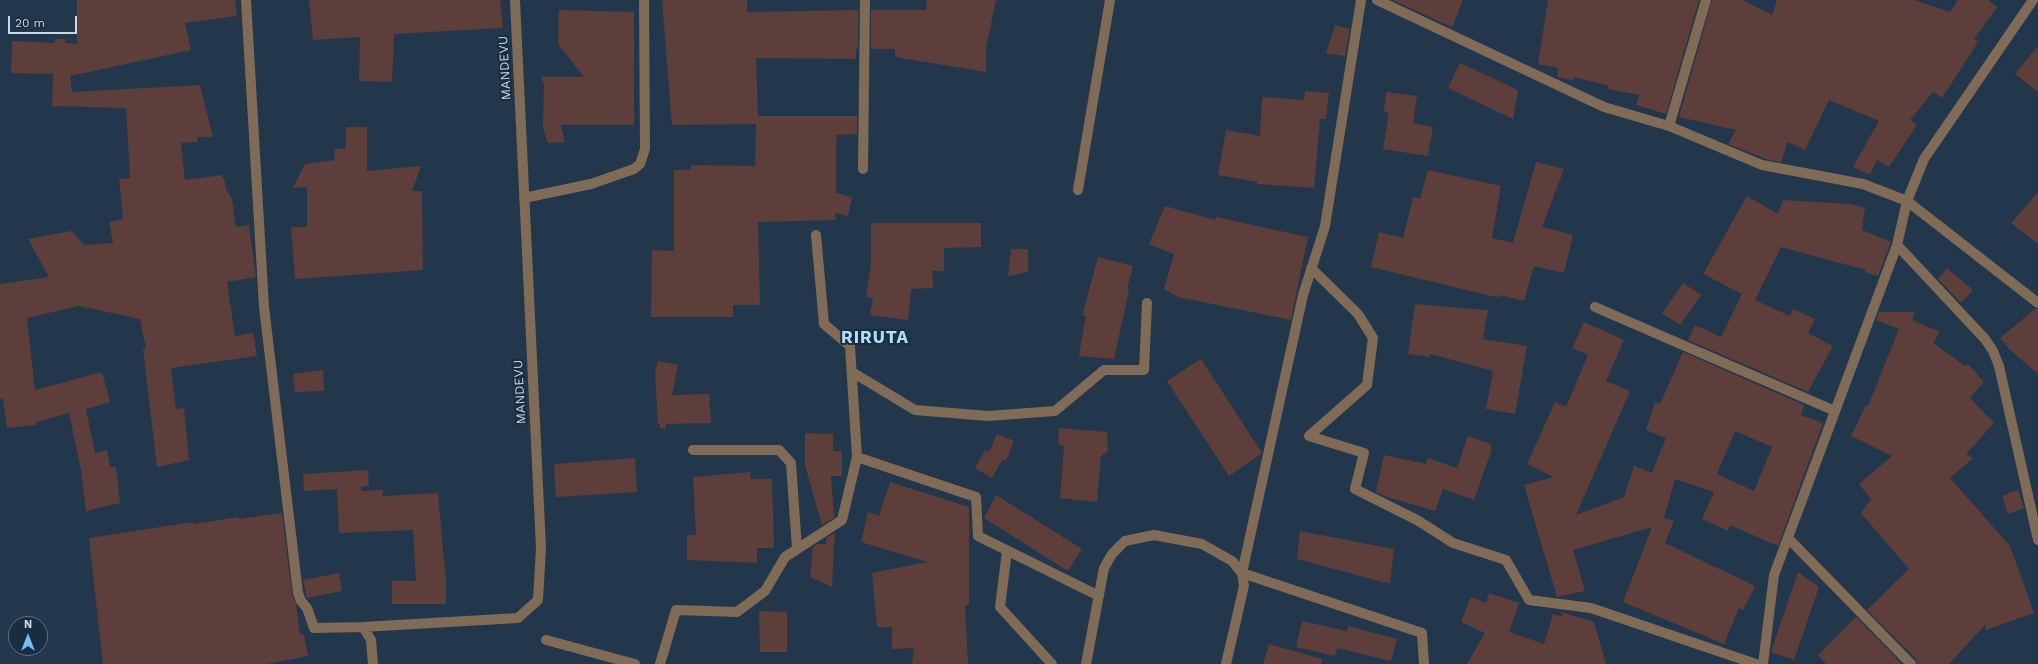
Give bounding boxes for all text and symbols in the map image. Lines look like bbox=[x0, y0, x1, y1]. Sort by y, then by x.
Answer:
scale bar bbox=[10, 8, 79, 34]
text: 20 m bbox=[15, 16, 45, 30]
street label: MANDEVU bbox=[496, 35, 514, 101]
district label: RIRUTA bbox=[841, 328, 909, 348]
street label: MANDEVU bbox=[511, 359, 529, 425]
north arrow bbox=[8, 616, 48, 656]
text: N bbox=[24, 618, 32, 631]

